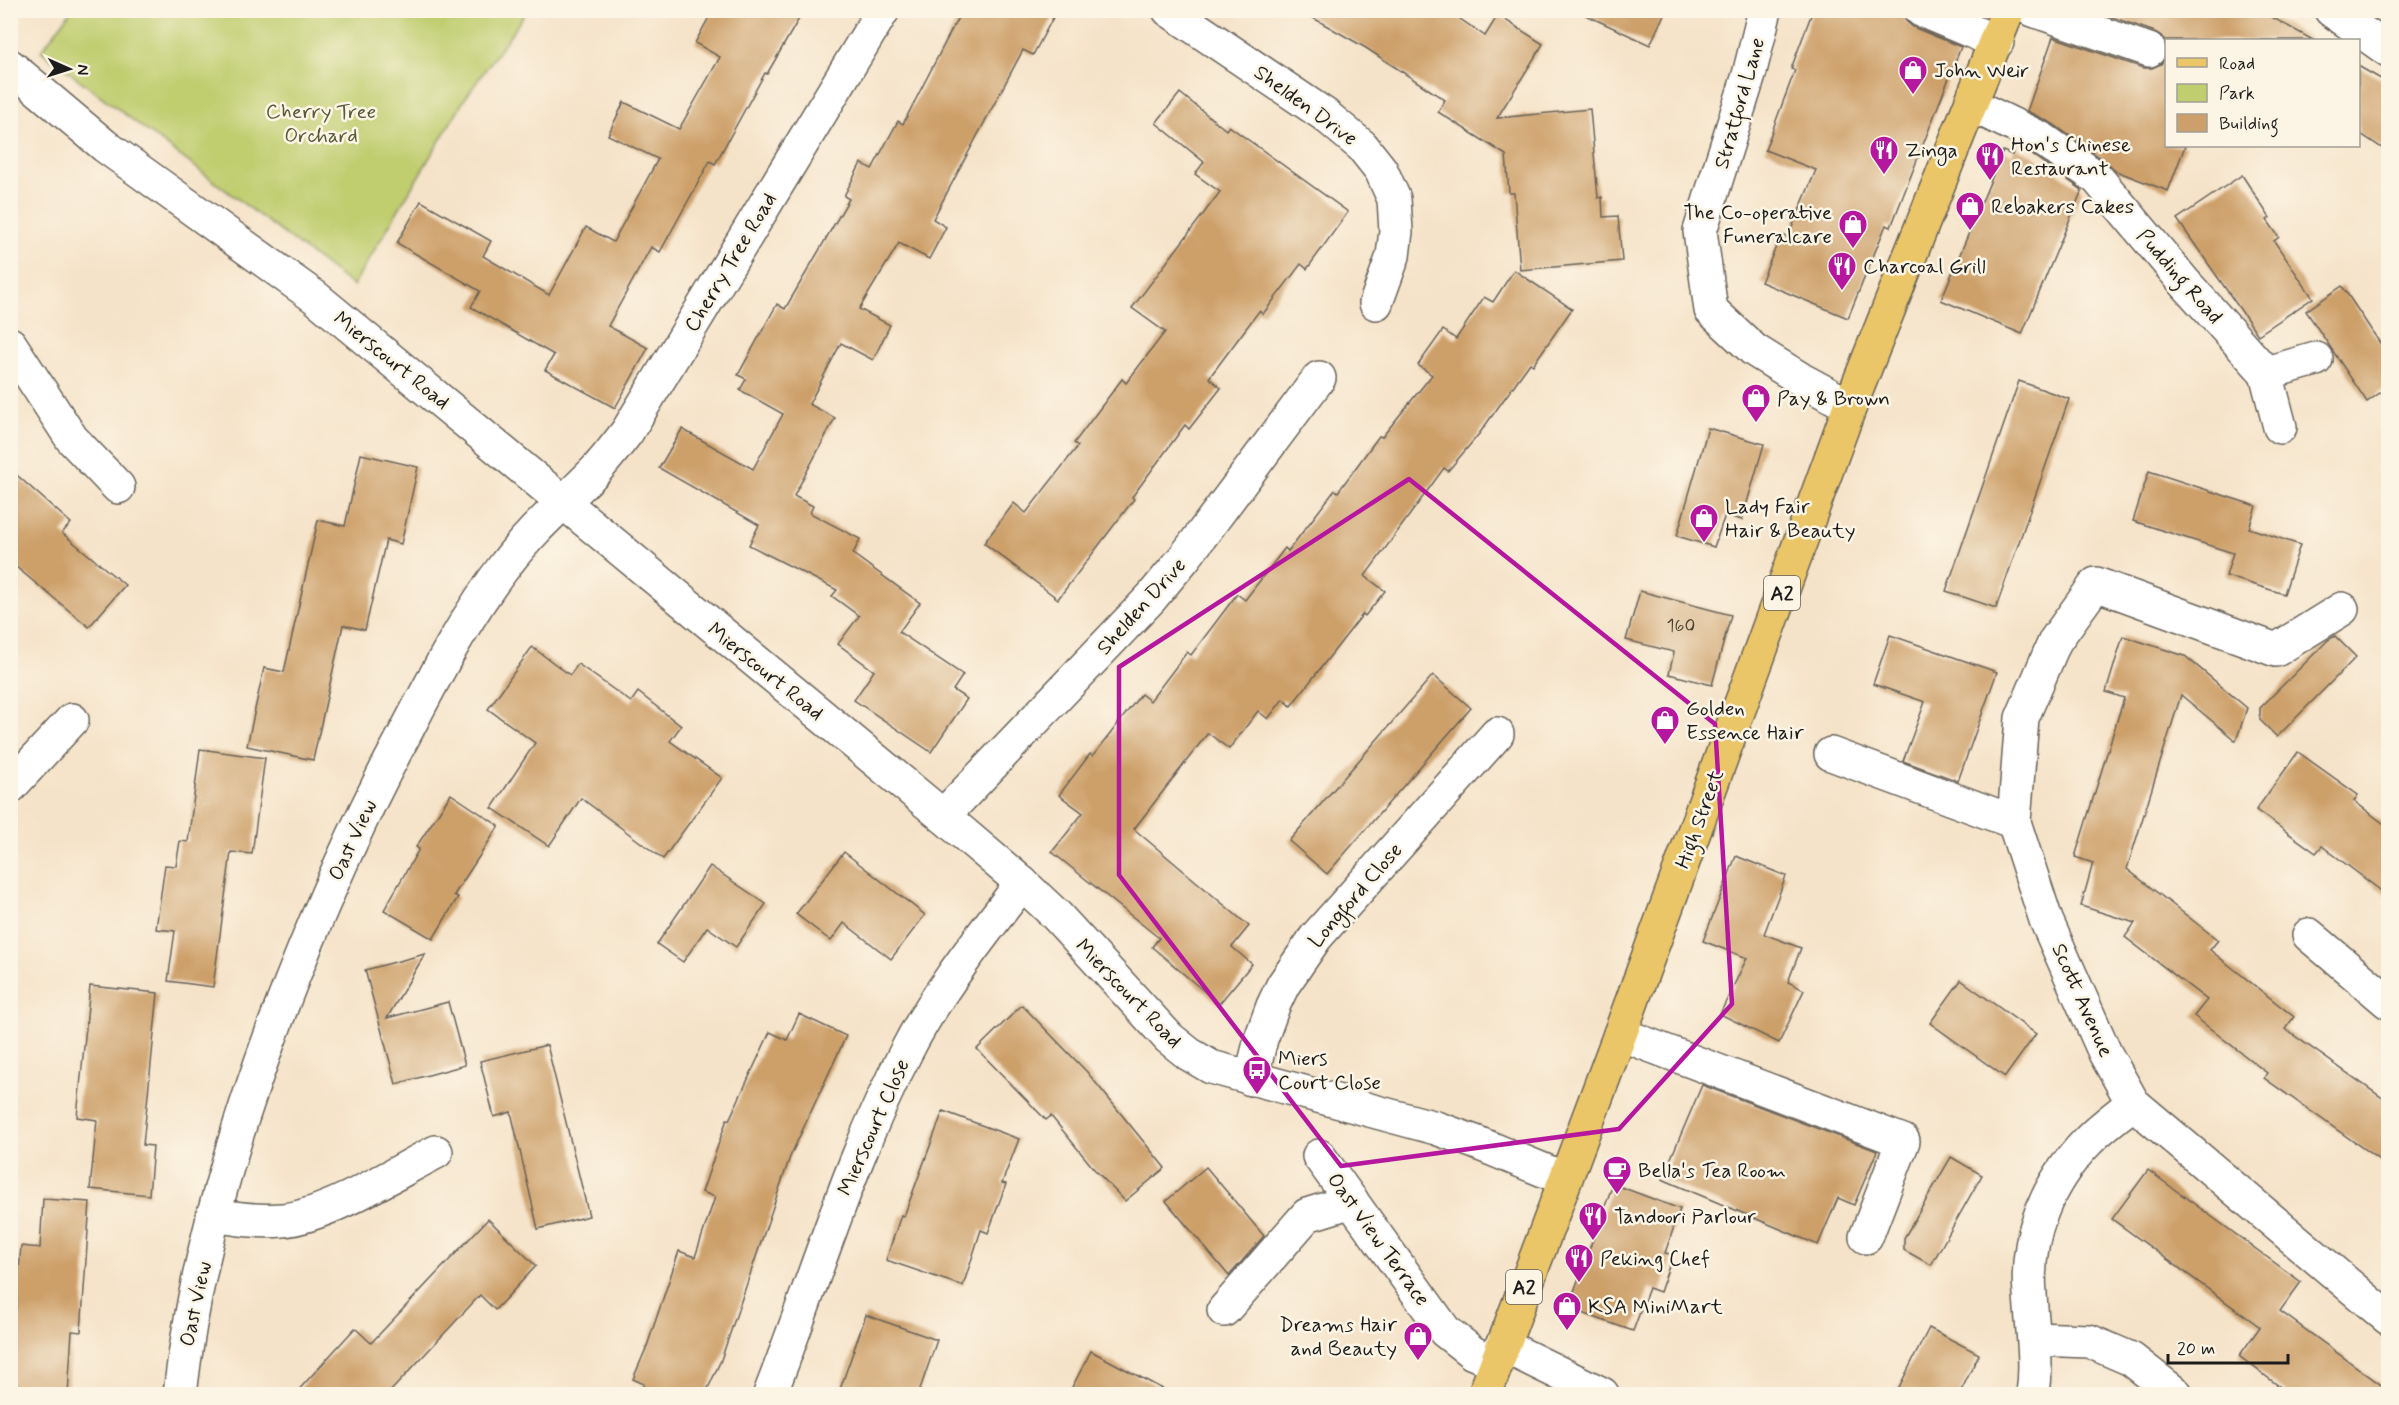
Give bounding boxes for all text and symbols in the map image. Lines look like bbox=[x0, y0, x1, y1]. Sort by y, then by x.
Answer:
street label: Stratford Lane bbox=[1708, 34, 1774, 173]
north arrow bbox=[39, 39, 99, 99]
legend bbox=[2165, 39, 2360, 147]
text: Road bbox=[2219, 52, 2255, 76]
shop icon: John Weir bbox=[1897, 54, 1929, 96]
place label: John Weir bbox=[1934, 57, 2029, 85]
street label: Shelden Drive bbox=[1248, 59, 1363, 153]
text: N bbox=[72, 64, 93, 76]
text: Park bbox=[2219, 82, 2255, 106]
park label: Cherry Tree Orchard bbox=[266, 98, 376, 150]
text: Building bbox=[2219, 112, 2279, 138]
place label: Hon's Chinese Restaurant bbox=[2011, 131, 2131, 183]
restaurant icon: Zinga bbox=[1868, 134, 1900, 176]
place label: Zinga bbox=[1905, 137, 1958, 166]
restaurant icon: Hon's Chinese Restaurant bbox=[1974, 140, 2006, 182]
street label: Cherry Tree Road bbox=[678, 188, 783, 337]
shop icon: Rebakers Cakes bbox=[1954, 190, 1986, 232]
place label: Rebakers Cakes bbox=[1991, 193, 2134, 221]
place label: The Co-operative Funeralcare bbox=[1683, 199, 1832, 251]
shop icon: The Co-operative Funeralcare bbox=[1837, 208, 1869, 250]
street label: Pudding Road bbox=[2129, 223, 2228, 332]
restaurant icon: Charcoal Grill bbox=[1826, 250, 1858, 292]
place label: Charcoal Grill bbox=[1863, 253, 1986, 281]
street label: Mierscourt Road bbox=[327, 305, 455, 416]
shop icon: Pay & Brown bbox=[1740, 382, 1772, 424]
place label: Pay & Brown bbox=[1777, 385, 1890, 413]
place label: Lady Fair Hair & Beauty bbox=[1725, 493, 1855, 545]
shop icon: Lady Fair Hair & Beauty bbox=[1688, 502, 1720, 544]
street label: Shelden Drive bbox=[1091, 552, 1193, 661]
road number: A2 bbox=[1764, 576, 1800, 610]
house number: 160 bbox=[1667, 614, 1695, 638]
street label: Mierscourt Road bbox=[701, 616, 829, 727]
place label: Golden Essence Hair bbox=[1686, 695, 1804, 747]
shop icon: Golden Essence Hair bbox=[1649, 704, 1681, 746]
street label: High Street bbox=[1669, 765, 1733, 873]
street label: Oast View bbox=[322, 795, 384, 885]
street label: Longford Close bbox=[1302, 837, 1411, 955]
street label: Mierscourt Road bbox=[1069, 933, 1188, 1055]
street label: Scott Avenue bbox=[2045, 939, 2120, 1062]
place label: Miers Court Close bbox=[1278, 1045, 1381, 1097]
bus stop icon: Miers Court Close bbox=[1241, 1054, 1273, 1096]
street label: Mierscourt Close bbox=[831, 1055, 917, 1200]
cafe icon: Bella's Tea Room bbox=[1601, 1154, 1633, 1196]
place label: Bella's Tea Room bbox=[1638, 1157, 1786, 1185]
street label: Oast View Terrace bbox=[1320, 1167, 1436, 1312]
restaurant icon: Tandoori Parlour bbox=[1577, 1200, 1609, 1242]
place label: Tandoori Parlour bbox=[1614, 1203, 1756, 1231]
restaurant icon: Peking Chef bbox=[1563, 1242, 1595, 1284]
place label: Peking Chef bbox=[1600, 1245, 1710, 1273]
street label: Oast View bbox=[173, 1259, 219, 1349]
road number: A2 bbox=[1506, 1270, 1542, 1304]
shop icon: KSA MiniMart bbox=[1551, 1290, 1583, 1332]
place label: KSA MiniMart bbox=[1588, 1293, 1724, 1321]
place label: Dreams Hair and Beauty bbox=[1279, 1311, 1397, 1363]
shop icon: Dreams Hair and Beauty bbox=[1402, 1320, 1434, 1362]
scale bar bbox=[2168, 1327, 2288, 1365]
text: 20 m bbox=[2177, 1337, 2215, 1361]

